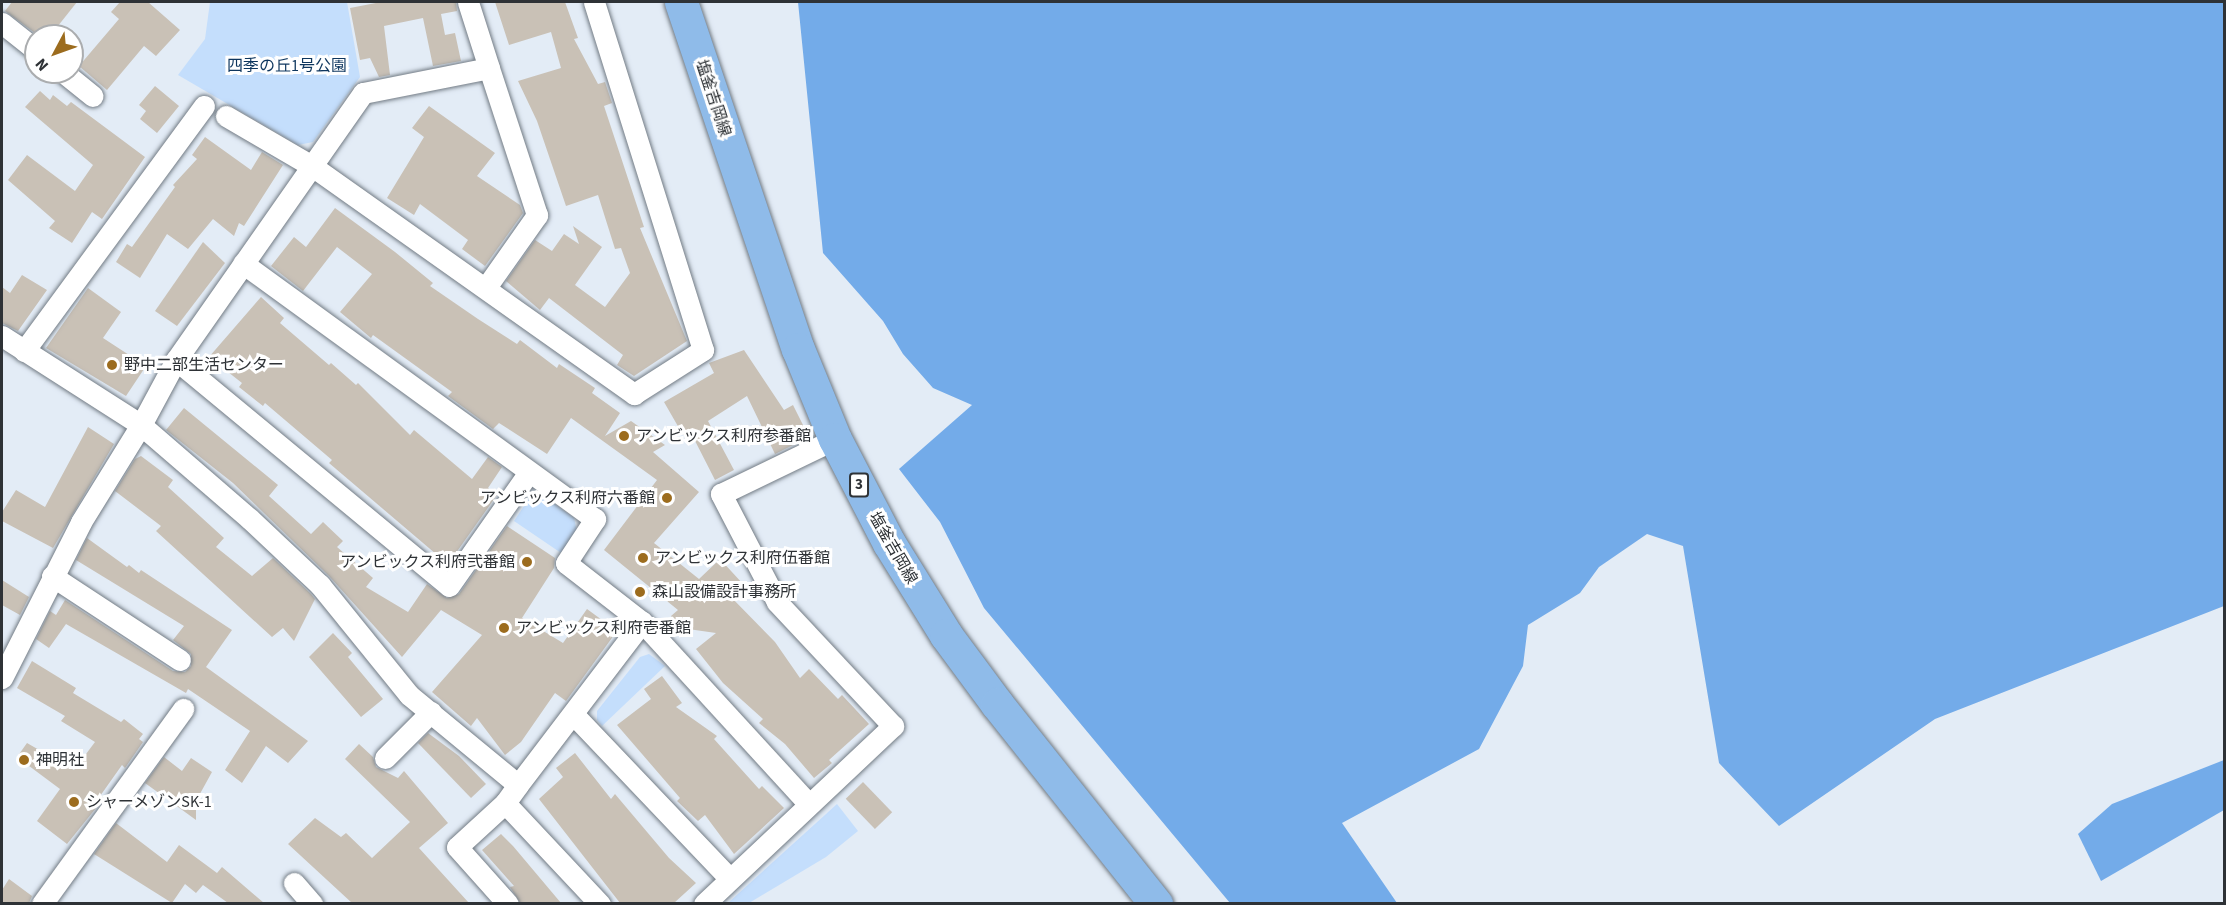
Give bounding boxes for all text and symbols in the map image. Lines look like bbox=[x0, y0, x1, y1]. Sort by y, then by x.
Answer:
north arrow bbox=[24, 24, 84, 84]
text: N bbox=[30, 53, 54, 76]
park label: 四季の丘1号公園 bbox=[227, 56, 347, 76]
street label: 塩釜吉岡線 bbox=[692, 57, 734, 139]
place label: 野中二部生活センター bbox=[124, 355, 284, 375]
marker: 野中二部生活センター bbox=[105, 358, 119, 372]
place label: アンビックス利府参番館 bbox=[636, 426, 812, 446]
marker: アンビックス利府参番館 bbox=[617, 429, 631, 443]
road number: 3 bbox=[848, 473, 870, 497]
place label: アンビックス利府六番館 bbox=[479, 488, 655, 508]
marker: アンビックス利府六番館 bbox=[660, 491, 674, 505]
street label: 塩釜吉岡線 bbox=[865, 509, 921, 587]
place label: アンビックス利府伍番館 bbox=[655, 548, 831, 568]
marker: アンビックス利府伍番館 bbox=[636, 551, 650, 565]
place label: アンビックス利府弐番館 bbox=[339, 552, 515, 572]
marker: アンビックス利府弐番館 bbox=[520, 555, 534, 569]
place label: 森山設備設計事務所 bbox=[652, 582, 796, 602]
marker: 森山設備設計事務所 bbox=[633, 585, 647, 599]
place label: アンビックス利府壱番館 bbox=[516, 618, 692, 638]
marker: アンビックス利府壱番館 bbox=[497, 621, 511, 635]
place label: 神明社 bbox=[36, 750, 84, 770]
marker: 神明社 bbox=[17, 753, 31, 767]
place label: シャーメゾンSK-1 bbox=[86, 792, 212, 812]
marker: シャーメゾンSK-1 bbox=[67, 795, 81, 809]

